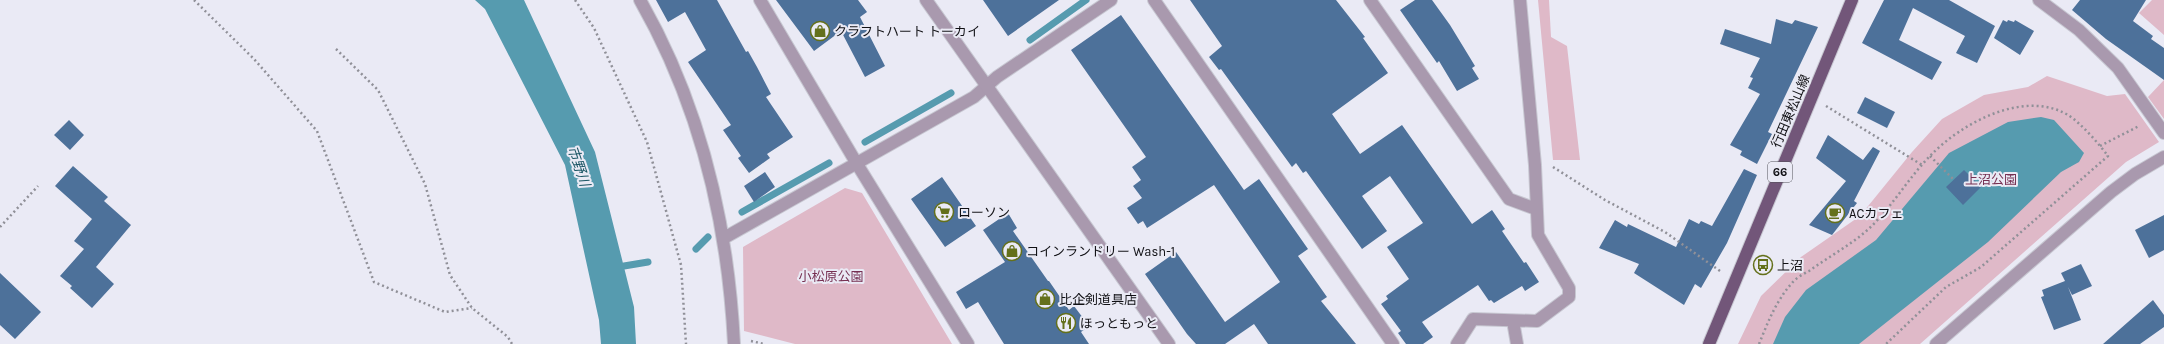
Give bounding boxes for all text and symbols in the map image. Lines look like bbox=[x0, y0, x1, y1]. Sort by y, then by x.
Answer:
shop icon: クラフトハート トーカイ bbox=[809, 20, 831, 42]
place label: クラフトハート トーカイ bbox=[834, 24, 980, 39]
street label: 行田東松山線 bbox=[1768, 72, 1813, 150]
water label: 市野川 bbox=[564, 144, 594, 191]
road number: 66 bbox=[1768, 162, 1792, 182]
park label: 上沼公園 bbox=[1965, 172, 2017, 187]
supermarket icon: ローソン bbox=[933, 201, 955, 223]
cafe icon: ACカフェ bbox=[1824, 202, 1846, 224]
place label: ローソン bbox=[958, 205, 1010, 220]
place label: ACカフェ bbox=[1849, 206, 1903, 221]
shop icon: コインランドリー Wash-1 bbox=[1001, 240, 1023, 262]
place label: コインランドリー Wash-1 bbox=[1026, 244, 1175, 259]
bus stop icon: 上沼 bbox=[1752, 254, 1774, 276]
place label: 上沼 bbox=[1777, 258, 1803, 273]
park label: 小松原公園 bbox=[798, 269, 864, 284]
shop icon: 比企剣道具店 bbox=[1034, 288, 1056, 310]
place label: 比企剣道具店 bbox=[1059, 292, 1137, 307]
restaurant icon: ほっともっと bbox=[1055, 312, 1077, 334]
place label: ほっともっと bbox=[1080, 316, 1158, 331]

